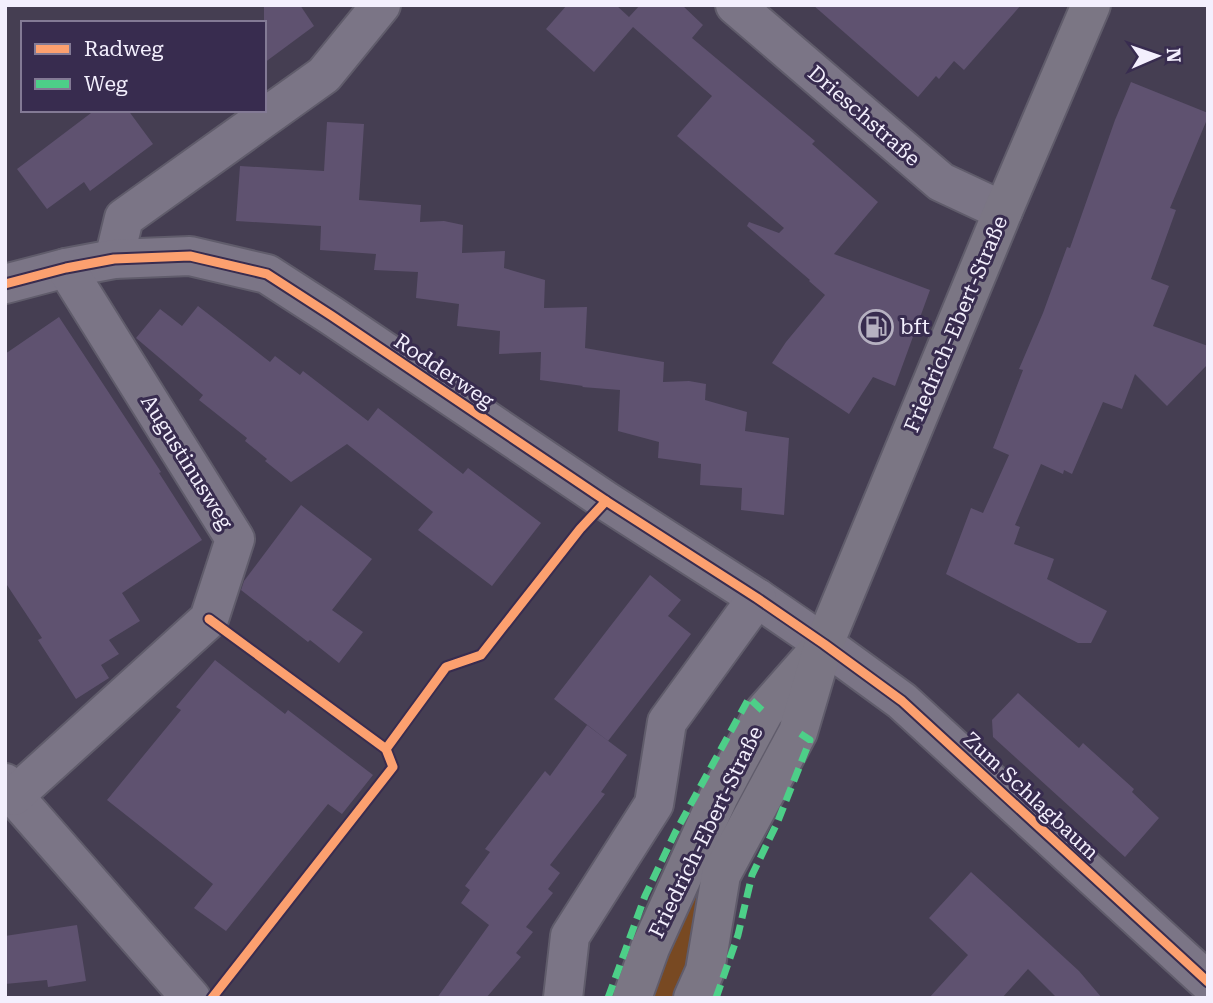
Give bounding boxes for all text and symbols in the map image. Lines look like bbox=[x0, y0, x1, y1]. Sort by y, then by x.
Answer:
legend bbox=[21, 21, 266, 112]
north arrow bbox=[1122, 21, 1192, 91]
text: Radweg bbox=[84, 37, 163, 61]
text: N bbox=[1162, 48, 1185, 64]
street label: Drieschstraße bbox=[803, 61, 925, 171]
text: Weg bbox=[84, 72, 128, 96]
street label: Friedrich-Ebert-Straße bbox=[900, 212, 1012, 436]
fuel station icon: bft bbox=[857, 308, 895, 346]
place label: bft bbox=[900, 315, 930, 339]
street label: Rodderweg bbox=[390, 329, 498, 413]
street label: Augustinusweg bbox=[136, 390, 238, 534]
street label: Friedrich-Ebert-Straße bbox=[644, 722, 768, 942]
street label: Zum Schlagbaum bbox=[959, 727, 1103, 865]

